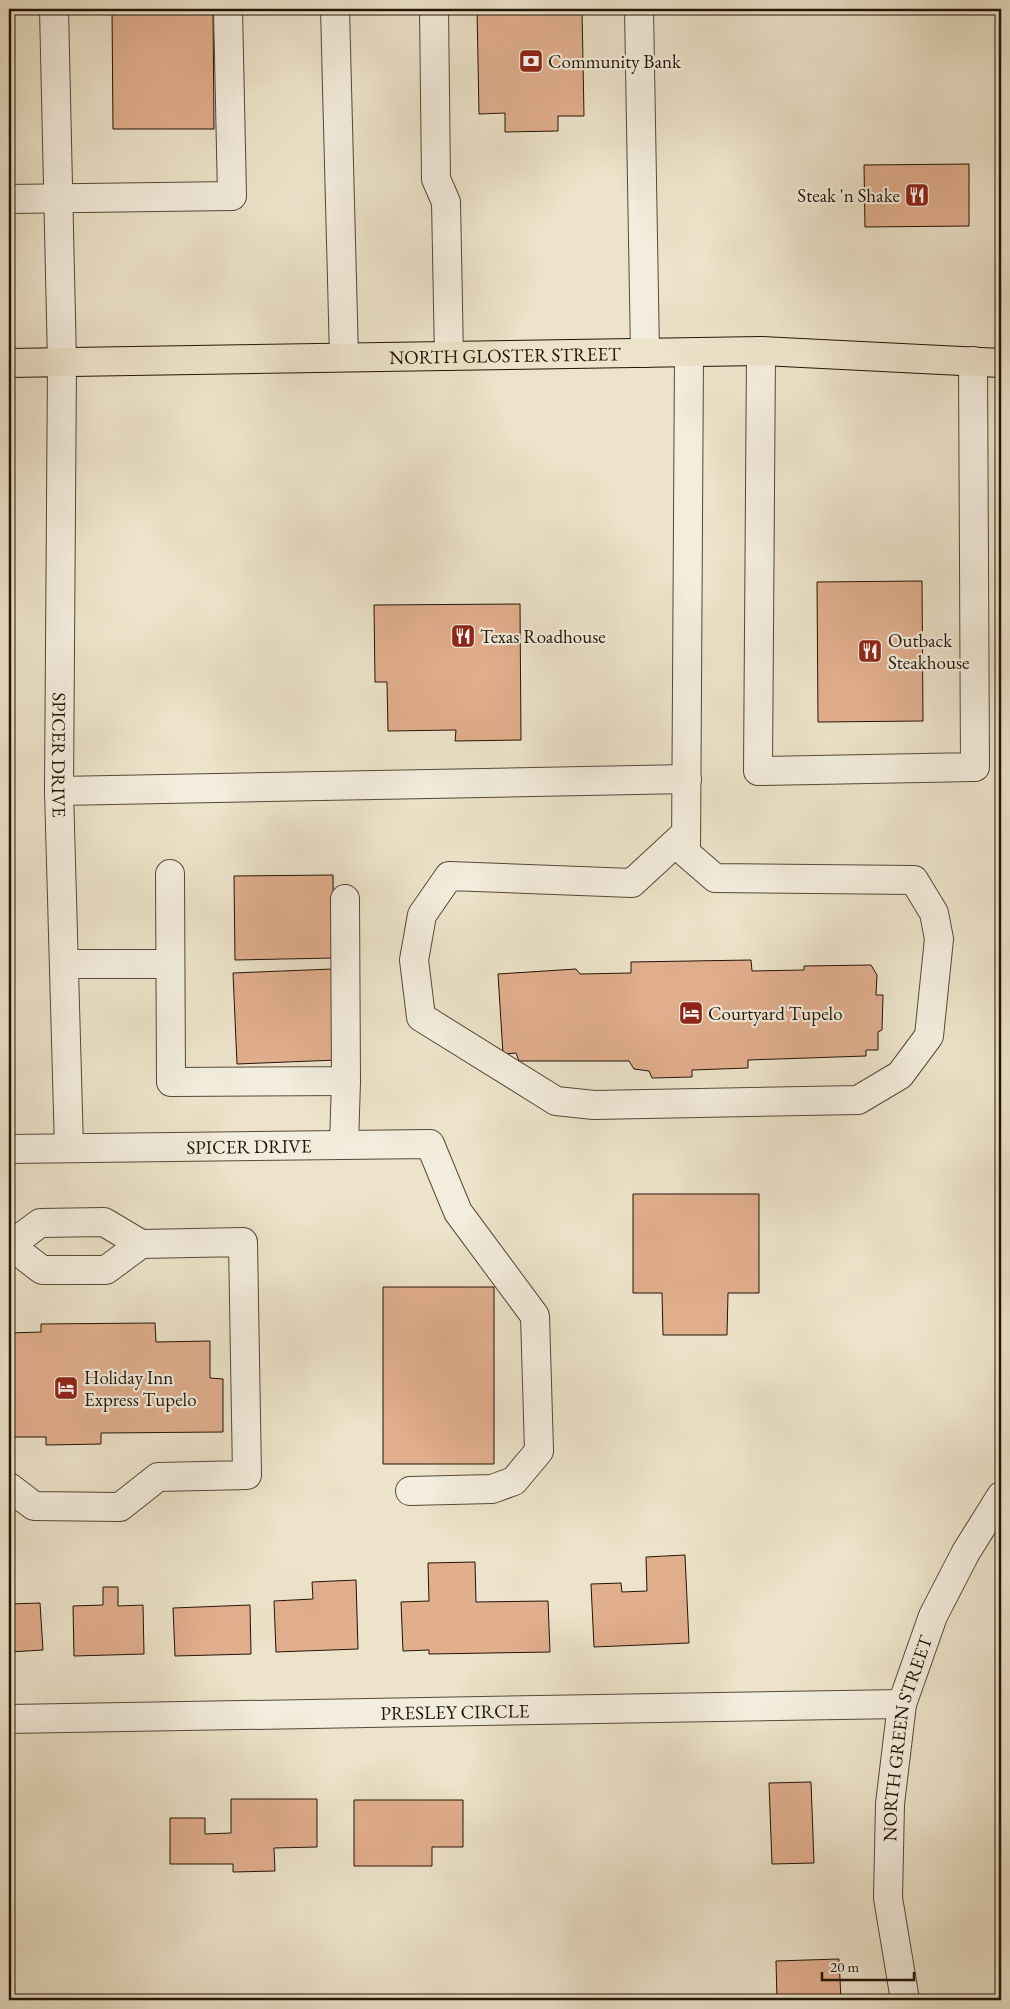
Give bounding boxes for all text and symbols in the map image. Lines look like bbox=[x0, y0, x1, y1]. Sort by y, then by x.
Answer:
bank icon: Community Bank bbox=[518, 48, 544, 74]
place label: Community Bank bbox=[548, 49, 682, 74]
restaurant icon: Steak 'n Shake bbox=[904, 182, 930, 208]
place label: Steak 'n Shake bbox=[797, 183, 900, 208]
street label: NORTH GLOSTER STREET bbox=[389, 341, 621, 369]
restaurant icon: Texas Roadhouse bbox=[450, 623, 476, 649]
place label: Texas Roadhouse bbox=[480, 624, 606, 649]
place label: Outback Steakhouse bbox=[888, 628, 969, 675]
restaurant icon: Outback Steakhouse bbox=[857, 638, 883, 664]
street label: SPICER DRIVE bbox=[46, 692, 72, 818]
hotel icon: Courtyard Tupelo bbox=[678, 1000, 704, 1026]
place label: Courtyard Tupelo bbox=[708, 1001, 843, 1026]
street label: SPICER DRIVE bbox=[186, 1133, 312, 1159]
place label: Holiday Inn Express Tupelo bbox=[84, 1365, 197, 1412]
hotel icon: Holiday Inn Express Tupelo bbox=[53, 1375, 79, 1401]
street label: NORTH GREEN STREET bbox=[877, 1632, 938, 1842]
street label: PRESLEY CIRCLE bbox=[380, 1698, 530, 1725]
scale bar bbox=[822, 1949, 915, 1981]
text: 20 m bbox=[830, 1957, 859, 1976]

